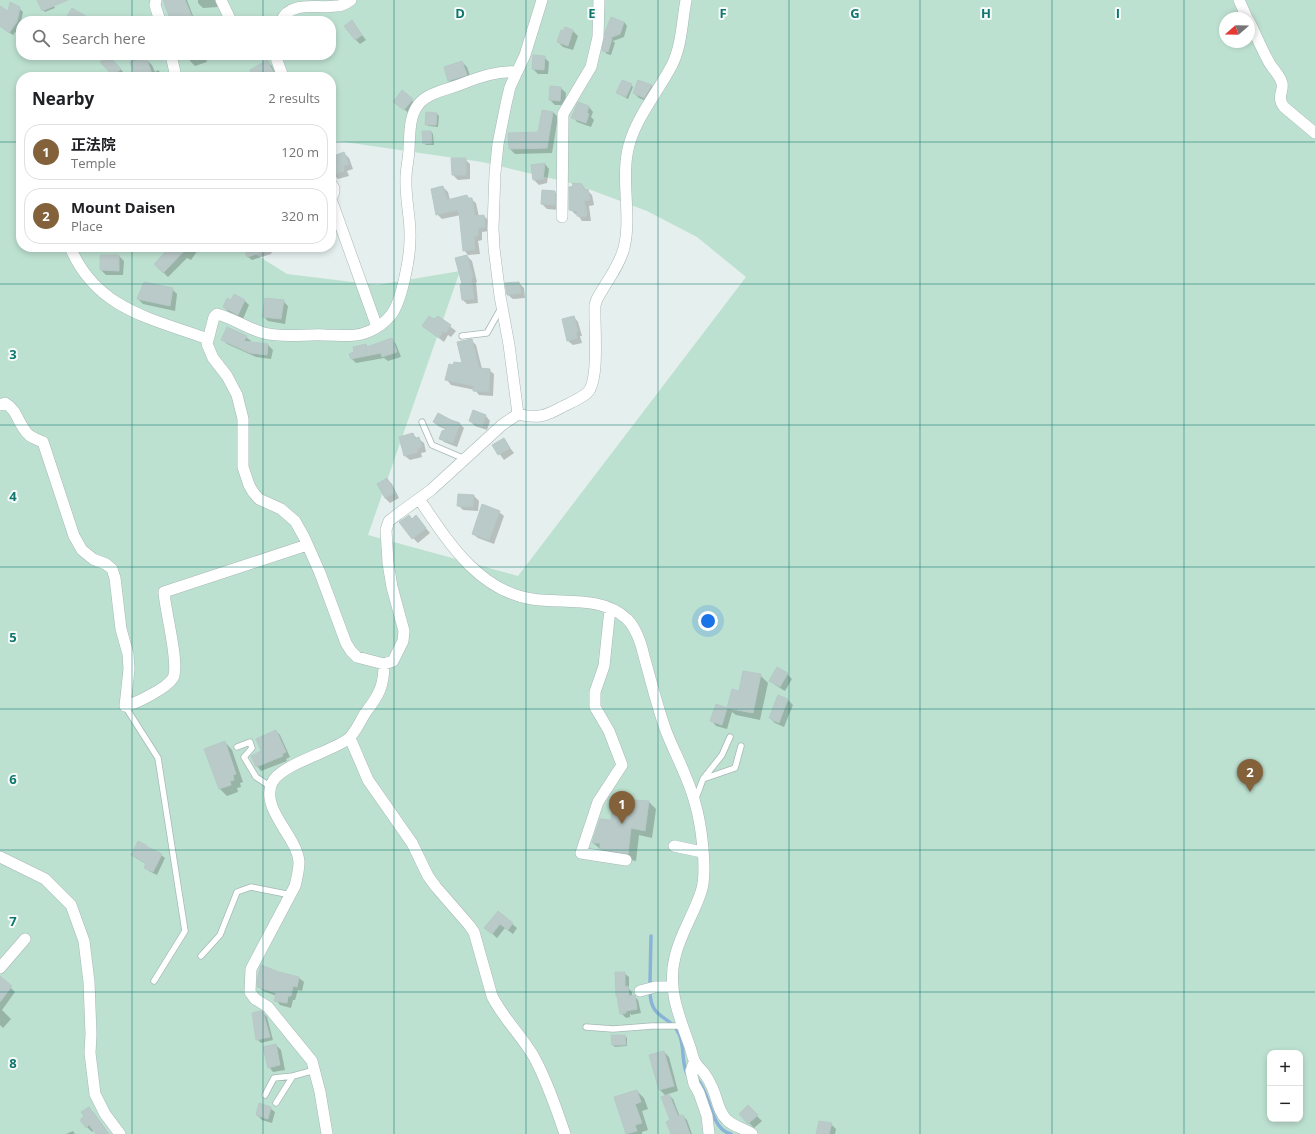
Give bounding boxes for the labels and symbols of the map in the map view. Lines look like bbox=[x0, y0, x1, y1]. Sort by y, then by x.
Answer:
text: D bbox=[455, 4, 465, 22]
text: E bbox=[588, 4, 596, 22]
text: F bbox=[719, 4, 727, 22]
text: G bbox=[850, 4, 860, 22]
text: H bbox=[981, 4, 991, 22]
text: I bbox=[1116, 4, 1120, 22]
north arrow bbox=[1219, 12, 1255, 48]
text: 3 bbox=[9, 345, 17, 363]
text: 4 bbox=[9, 487, 17, 505]
your location bbox=[698, 611, 718, 631]
text: 5 bbox=[9, 628, 17, 646]
pin: 2 bbox=[1237, 759, 1263, 792]
text: 6 bbox=[9, 770, 17, 788]
pin: 1 bbox=[609, 791, 635, 824]
text: 7 bbox=[9, 912, 17, 930]
text: 8 bbox=[9, 1054, 17, 1072]

